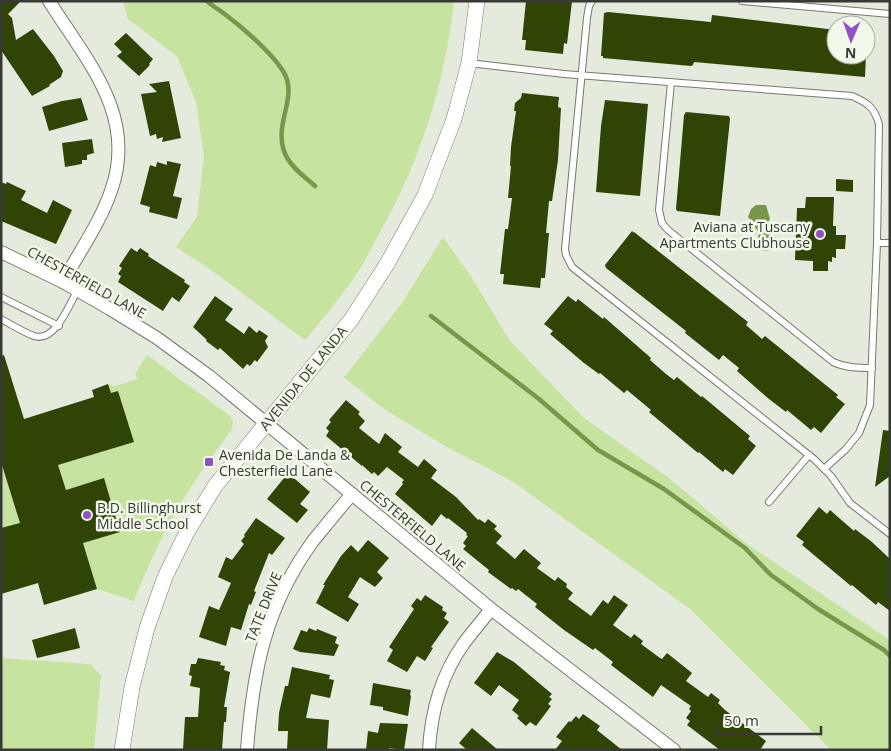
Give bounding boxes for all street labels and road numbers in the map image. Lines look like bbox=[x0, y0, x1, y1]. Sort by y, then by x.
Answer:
street label: CHESTERFIELD LANE bbox=[24, 241, 150, 323]
street label: AVENIDA DE LANDA bbox=[255, 322, 351, 434]
street label: CHESTERFIELD LANE bbox=[356, 475, 470, 575]
street label: TATE DRIVE bbox=[240, 569, 286, 645]

